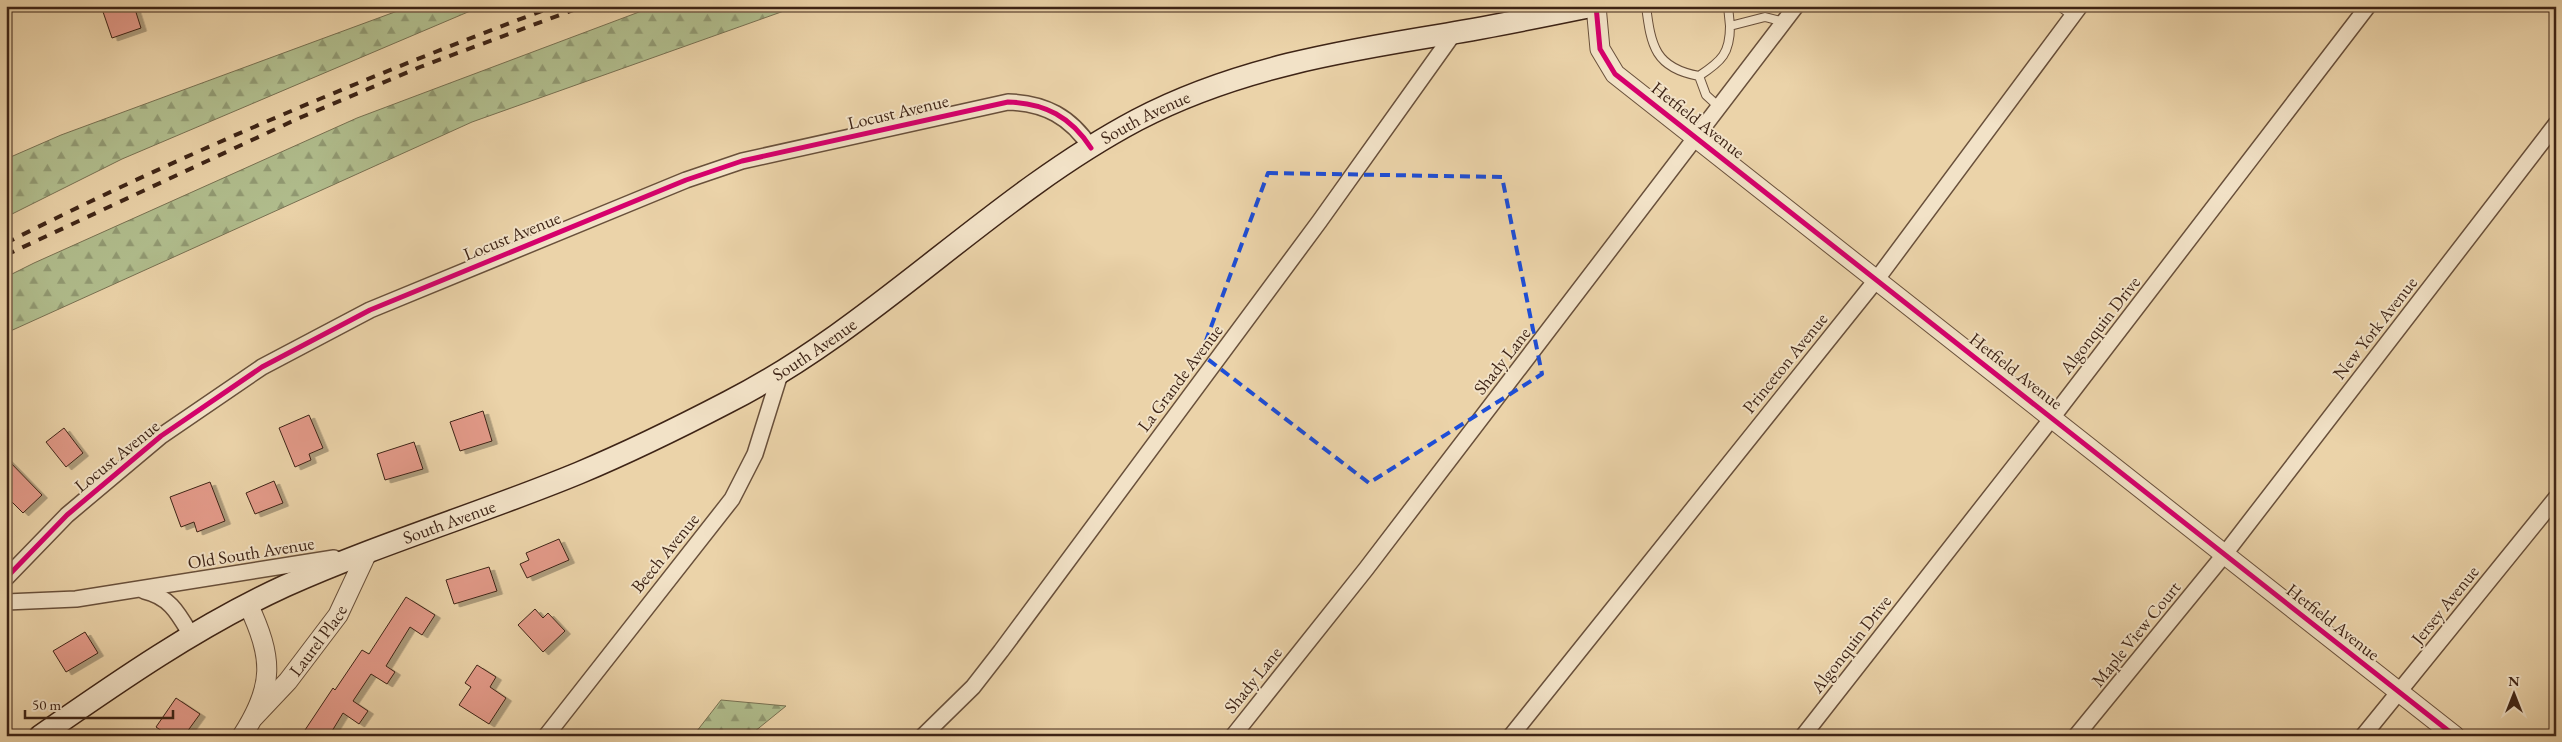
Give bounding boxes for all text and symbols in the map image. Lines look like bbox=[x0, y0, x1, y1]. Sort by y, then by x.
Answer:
street label: Hetfield Avenue bbox=[1647, 76, 1750, 163]
street label: South Avenue bbox=[1096, 85, 1193, 149]
street label: Locust Avenue bbox=[845, 89, 951, 134]
street label: Locust Avenue bbox=[460, 206, 564, 265]
street label: Algonquin Drive bbox=[2054, 271, 2145, 379]
street label: New York Avenue bbox=[2327, 272, 2422, 384]
street label: Princeton Avenue bbox=[1737, 308, 1832, 418]
street label: South Avenue bbox=[768, 312, 861, 386]
street label: La Grande Avenue bbox=[1132, 319, 1227, 436]
street label: Shady Lane bbox=[1468, 322, 1535, 399]
street label: Hetfield Avenue bbox=[1965, 327, 2068, 414]
street label: Locust Avenue bbox=[69, 414, 164, 497]
street label: South Avenue bbox=[400, 494, 499, 549]
street label: Beech Avenue bbox=[625, 508, 704, 597]
street label: Old South Avenue bbox=[186, 531, 316, 574]
street label: Jersey Avenue bbox=[2404, 560, 2483, 650]
street label: Maple View Court bbox=[2086, 576, 2185, 691]
street label: Hetfield Avenue bbox=[2282, 578, 2385, 665]
street label: Algonquin Drive bbox=[1805, 590, 1896, 698]
street label: Laurel Place bbox=[284, 601, 352, 681]
street label: Shady Lane bbox=[1219, 642, 1287, 718]
north arrow bbox=[2490, 670, 2540, 720]
text: N bbox=[2508, 672, 2520, 690]
scale bar bbox=[25, 687, 172, 719]
text: 50 m bbox=[32, 695, 61, 714]

